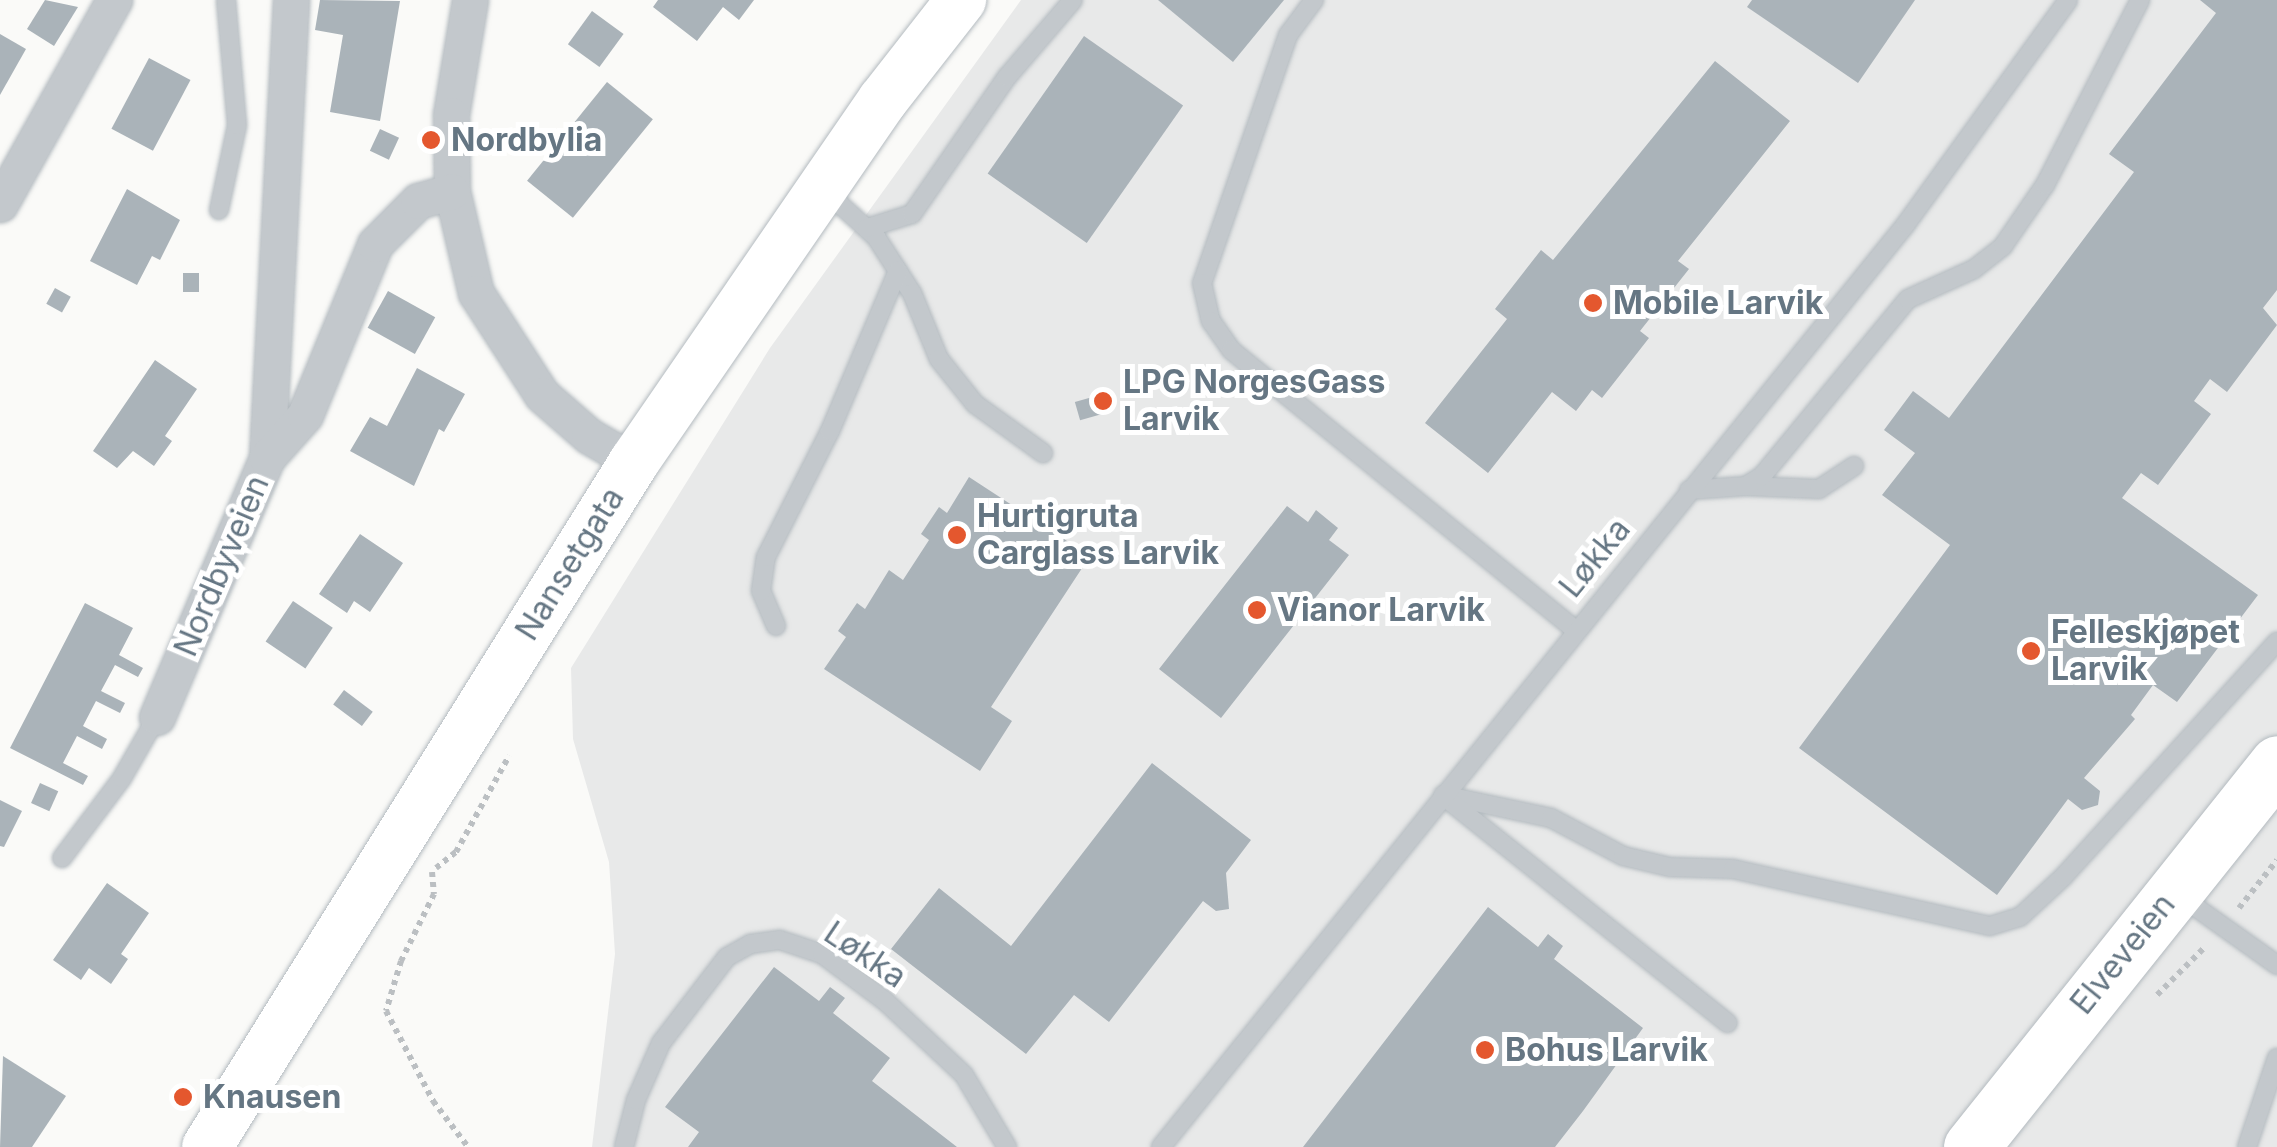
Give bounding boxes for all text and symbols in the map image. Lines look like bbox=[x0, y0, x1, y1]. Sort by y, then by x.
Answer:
place label: Nordbylia bbox=[451, 121, 602, 159]
marker: Nordbylia bbox=[420, 129, 442, 151]
place label: Mobile Larvik bbox=[1613, 284, 1823, 322]
marker: Mobile Larvik bbox=[1582, 292, 1604, 314]
place label: LPG NorgesGass Larvik bbox=[1123, 364, 1385, 439]
marker: LPG NorgesGass Larvik bbox=[1092, 390, 1114, 412]
street label: Nordbyveien bbox=[167, 470, 277, 662]
street label: Nansetgata bbox=[508, 481, 632, 647]
place label: Hurtigruta Carglass Larvik bbox=[977, 498, 1219, 573]
street label: Løkka bbox=[1552, 511, 1638, 605]
marker: Hurtigruta Carglass Larvik bbox=[946, 524, 968, 546]
place label: Vianor Larvik bbox=[1277, 591, 1485, 629]
marker: Vianor Larvik bbox=[1246, 599, 1268, 621]
place label: Felleskjøpet Larvik bbox=[2051, 614, 2240, 689]
marker: Felleskjøpet Larvik bbox=[2020, 640, 2042, 662]
street label: Elveveien bbox=[2063, 886, 2183, 1022]
street label: Løkka bbox=[817, 914, 913, 996]
place label: Bohus Larvik bbox=[1505, 1031, 1708, 1069]
marker: Bohus Larvik bbox=[1474, 1039, 1496, 1061]
place label: Knausen bbox=[203, 1078, 341, 1116]
marker: Knausen bbox=[172, 1086, 194, 1108]

